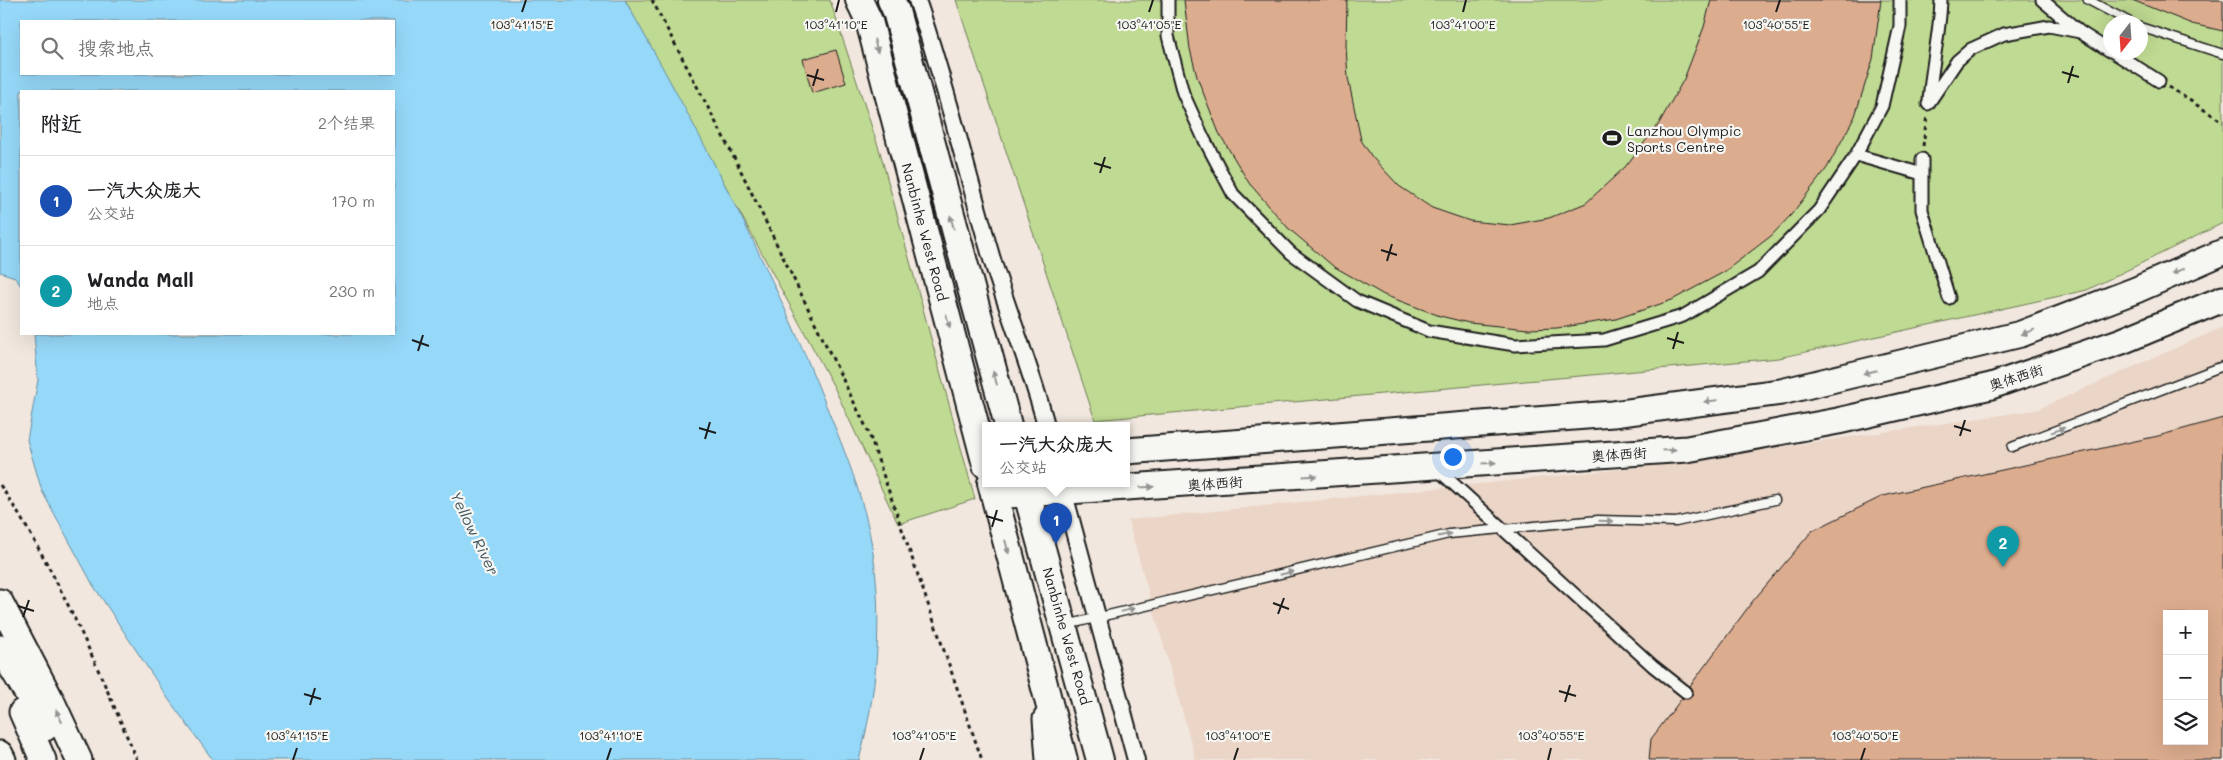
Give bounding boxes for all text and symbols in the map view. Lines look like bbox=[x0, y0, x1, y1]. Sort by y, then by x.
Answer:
north arrow bbox=[2103, 15, 2148, 60]
text: 103°41'15"E bbox=[491, 16, 554, 32]
text: 103°41'10"E bbox=[804, 16, 868, 32]
text: 103°41'05"E bbox=[1117, 16, 1182, 32]
text: 103°41'00"E bbox=[1430, 16, 1496, 32]
text: 103°40'55"E bbox=[1743, 16, 1809, 32]
search box bbox=[20, 20, 395, 75]
icon: search bbox=[38, 34, 66, 62]
text: 搜索地点 bbox=[78, 35, 154, 60]
one-way arrow bbox=[872, 38, 880, 53]
text: 附近 bbox=[40, 109, 82, 136]
text: 2个结果 bbox=[318, 112, 375, 133]
place label: Lanzhou Olympic Sports Centre bbox=[1627, 121, 1741, 156]
sports icon: Lanzhou Olympic Sports Centre bbox=[1601, 127, 1623, 149]
street label: Nanbinhe West Road bbox=[897, 161, 953, 303]
text: 一汽大众庞大 bbox=[87, 177, 201, 202]
text: 1 bbox=[52, 190, 60, 211]
text: 170 m bbox=[331, 190, 375, 211]
text: 公交站 bbox=[87, 202, 135, 223]
one-way arrow bbox=[948, 214, 956, 229]
text: Wanda Mall bbox=[87, 267, 194, 292]
one-way arrow bbox=[2171, 268, 2185, 276]
text: 2 bbox=[52, 280, 60, 301]
text: 230 m bbox=[329, 280, 375, 301]
text: 地点 bbox=[87, 292, 119, 313]
one-way arrow bbox=[944, 314, 952, 329]
one-way arrow bbox=[2020, 329, 2035, 336]
street label: 奥体西街 bbox=[1986, 359, 2046, 395]
one-way arrow bbox=[1863, 368, 1878, 376]
one-way arrow bbox=[991, 371, 999, 386]
one-way arrow bbox=[1702, 397, 1718, 405]
popup bbox=[982, 422, 1130, 487]
one-way arrow bbox=[2050, 426, 2065, 433]
text: 一汽大众庞大 bbox=[999, 431, 1113, 456]
street label: 奥体西街 bbox=[1590, 443, 1648, 465]
your location bbox=[1440, 444, 1466, 470]
one-way arrow bbox=[1661, 446, 1677, 454]
text: 公交站 bbox=[999, 456, 1047, 477]
one-way arrow bbox=[1481, 459, 1497, 467]
street label: 奥体西街 bbox=[1186, 472, 1244, 494]
one-way arrow bbox=[1302, 472, 1318, 480]
one-way arrow bbox=[1140, 483, 1156, 491]
water label: Yellow River bbox=[446, 488, 504, 579]
pin: 1 bbox=[1040, 503, 1072, 544]
one-way arrow bbox=[1599, 517, 1615, 525]
pin: 2 bbox=[1987, 526, 2019, 567]
one-way arrow bbox=[1437, 531, 1453, 539]
one-way arrow bbox=[1004, 539, 1012, 554]
street label: Nanbinhe West Road bbox=[1038, 565, 1096, 707]
one-way arrow bbox=[1279, 569, 1294, 577]
one-way arrow bbox=[1121, 606, 1136, 614]
map controls bbox=[2163, 610, 2208, 745]
button: + bbox=[2163, 610, 2208, 655]
button: − bbox=[2163, 655, 2208, 700]
button: layers bbox=[2163, 700, 2208, 745]
one-way arrow bbox=[54, 709, 62, 723]
text: 103°41'15"E bbox=[266, 727, 329, 743]
text: 103°41'10"E bbox=[579, 727, 643, 743]
text: 103°41'05"E bbox=[892, 727, 957, 743]
text: 103°41'00"E bbox=[1205, 727, 1271, 743]
text: 103°40'55"E bbox=[1518, 727, 1584, 743]
text: 103°40'50"E bbox=[1831, 727, 1899, 743]

